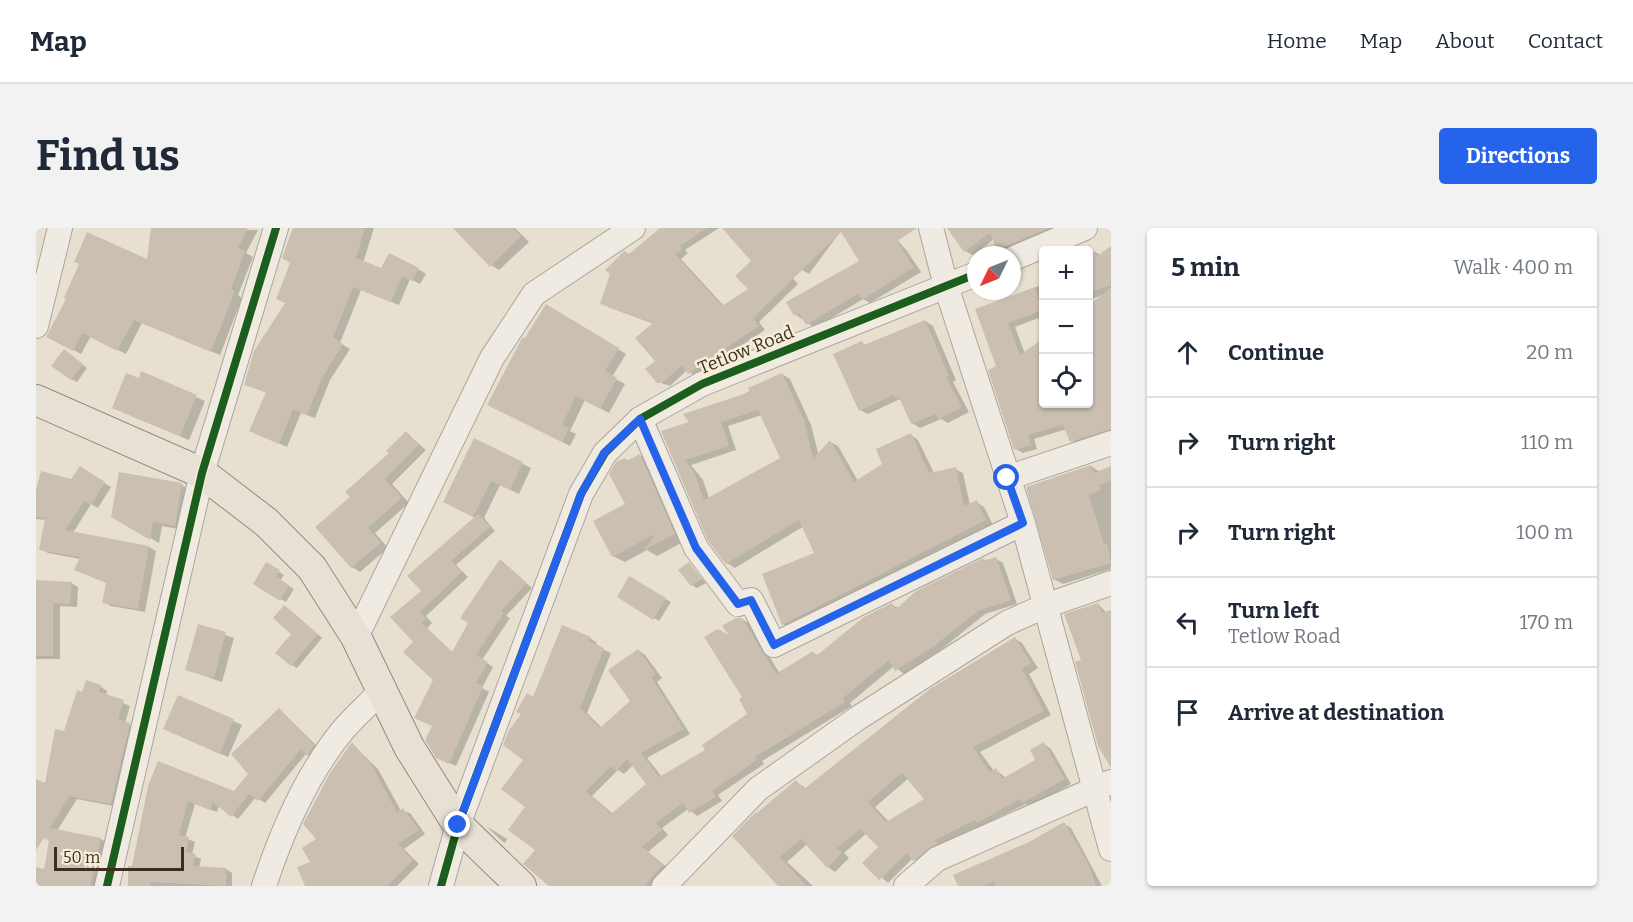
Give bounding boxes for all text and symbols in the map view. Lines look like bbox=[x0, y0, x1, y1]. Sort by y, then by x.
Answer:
text: Map bbox=[30, 25, 87, 58]
text: Home bbox=[1267, 28, 1327, 54]
text: Map bbox=[1360, 28, 1402, 54]
text: About bbox=[1435, 28, 1495, 54]
text: Contact bbox=[1528, 28, 1603, 54]
button: Directions bbox=[1439, 128, 1597, 184]
text: Find us bbox=[36, 131, 180, 181]
north arrow bbox=[967, 246, 1021, 300]
map controls bbox=[1039, 246, 1093, 408]
button: + bbox=[1039, 246, 1093, 300]
text: 5 min bbox=[1171, 252, 1240, 283]
text: Walk · 400 m bbox=[1454, 255, 1573, 279]
button: − bbox=[1039, 300, 1093, 354]
street label: Tetlow Road bbox=[695, 321, 797, 379]
icon: ahead bbox=[1171, 336, 1204, 369]
text: Continue bbox=[1228, 339, 1324, 366]
text: 20 m bbox=[1526, 340, 1573, 364]
button: locate bbox=[1039, 354, 1093, 408]
icon: right bbox=[1171, 426, 1204, 459]
text: Turn right bbox=[1228, 429, 1336, 456]
text: 110 m bbox=[1521, 430, 1573, 454]
route start bbox=[993, 464, 1019, 490]
icon: right bbox=[1171, 516, 1204, 549]
text: Turn right bbox=[1228, 519, 1336, 546]
text: 100 m bbox=[1516, 520, 1573, 544]
text: Turn left bbox=[1228, 597, 1320, 624]
icon: left bbox=[1171, 606, 1204, 639]
text: 170 m bbox=[1520, 610, 1573, 634]
text: Tetlow Road bbox=[1228, 624, 1341, 648]
icon: arrive bbox=[1171, 696, 1204, 729]
text: Arrive at destination bbox=[1228, 699, 1444, 726]
route end bbox=[444, 811, 470, 837]
scale bar bbox=[54, 844, 184, 872]
text: 50 m bbox=[63, 848, 100, 867]

